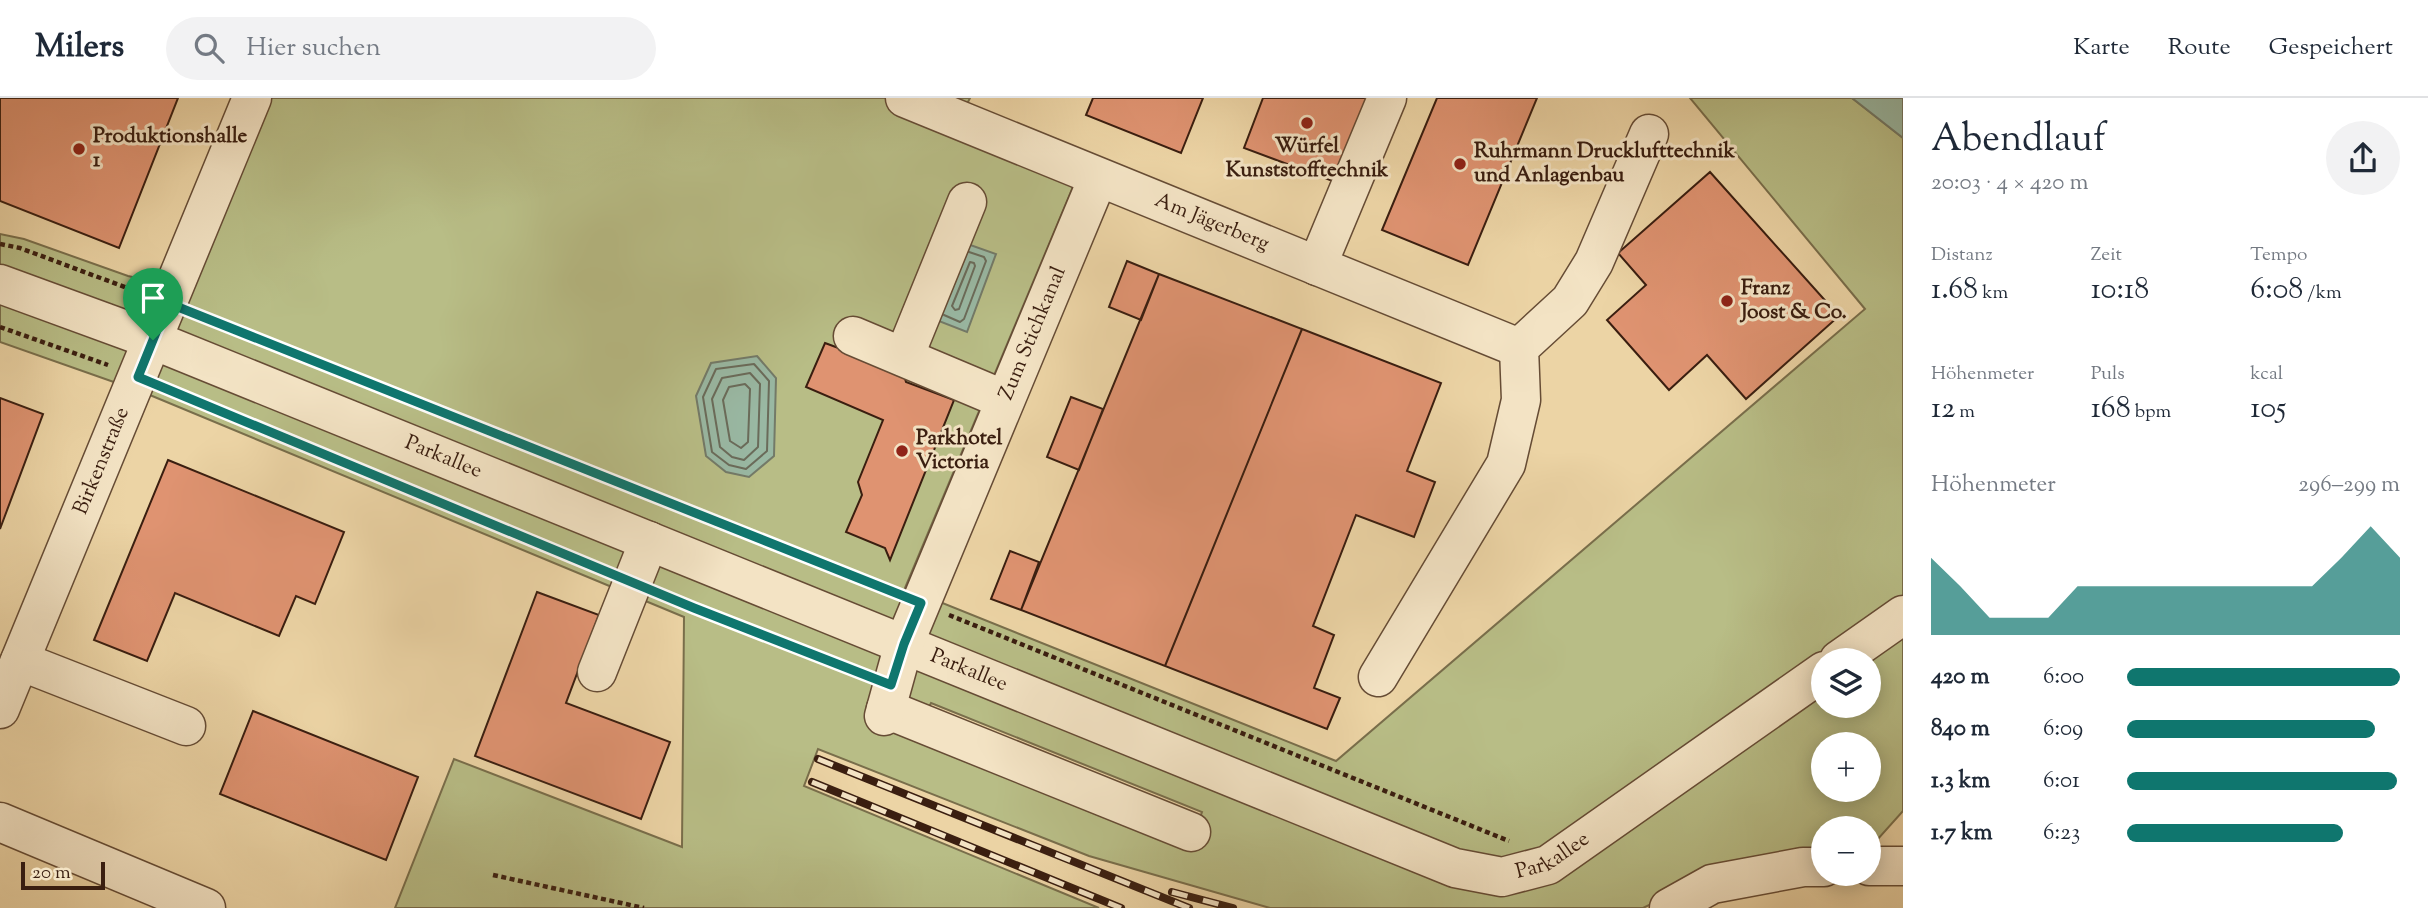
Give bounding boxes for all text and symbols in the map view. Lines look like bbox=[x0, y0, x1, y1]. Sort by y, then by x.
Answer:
search box bbox=[166, 17, 656, 80]
text: Milers bbox=[35, 24, 124, 72]
icon: search bbox=[190, 29, 228, 67]
text: Hier suchen bbox=[246, 30, 381, 67]
text: Karte bbox=[2073, 31, 2130, 65]
text: Route bbox=[2168, 31, 2231, 65]
text: Gespeichert bbox=[2269, 31, 2393, 65]
text: Abendlauf bbox=[1931, 114, 2106, 168]
marker: Würfel Kunststofftechnik bbox=[1299, 115, 1315, 131]
button: share bbox=[2326, 121, 2400, 195]
place label: Produktionshalle 1 bbox=[93, 122, 248, 176]
place label: Würfel Kunststofftechnik bbox=[1226, 132, 1389, 186]
place label: Ruhrmann Drucklufttechnik und Anlagenbau bbox=[1474, 137, 1736, 191]
marker: Produktionshalle 1 bbox=[71, 141, 87, 157]
marker: Ruhrmann Drucklufttechnik und Anlagenbau bbox=[1452, 156, 1468, 172]
text: 20:03 · 4 × 420 m bbox=[1931, 167, 2088, 200]
street label: Am Jägerberg bbox=[1150, 186, 1273, 260]
text: Distanz bbox=[1931, 242, 1993, 269]
text: Zeit bbox=[2091, 242, 2122, 269]
text: Tempo bbox=[2250, 242, 2307, 269]
street label: Zum Stichkanal bbox=[992, 262, 1074, 405]
pin bbox=[123, 268, 183, 340]
text: 1.68 bbox=[1931, 269, 1978, 312]
text: 10:18 bbox=[2091, 269, 2149, 312]
text: 6:08 bbox=[2250, 269, 2303, 312]
place label: Franz Joost & Co. bbox=[1739, 274, 1847, 328]
icon: arrive bbox=[134, 279, 172, 317]
text: km bbox=[1978, 280, 2008, 307]
text: /km bbox=[2303, 280, 2342, 307]
marker: Franz Joost & Co. bbox=[1719, 293, 1735, 309]
text: Höhenmeter bbox=[1931, 361, 2034, 388]
text: Puls bbox=[2091, 361, 2125, 388]
text: kcal bbox=[2250, 361, 2283, 388]
text: 12 bbox=[1931, 388, 1955, 431]
text: 168 bbox=[2091, 388, 2131, 431]
text: 105 bbox=[2250, 388, 2286, 431]
text: m bbox=[1955, 399, 1975, 426]
text: bpm bbox=[2131, 399, 2171, 426]
street label: Birkenstraße bbox=[67, 403, 138, 520]
place label: Parkhotel Victoria bbox=[916, 424, 1003, 478]
street label: Parkallee bbox=[400, 429, 486, 487]
marker: Parkhotel Victoria bbox=[894, 443, 910, 459]
text: Höhenmeter bbox=[1931, 469, 2056, 502]
text: 296–299 m bbox=[2298, 469, 2400, 502]
street label: Parkallee bbox=[925, 642, 1012, 700]
map controls bbox=[1811, 648, 1881, 886]
button: layers bbox=[1811, 648, 1881, 718]
text: 420 m bbox=[1931, 661, 1989, 694]
text: 6:00 bbox=[2043, 661, 2084, 694]
text: 840 m bbox=[1931, 713, 1990, 746]
text: 6:09 bbox=[2043, 713, 2083, 746]
button: + bbox=[1811, 732, 1881, 802]
text: 1.3 km bbox=[1931, 765, 1990, 798]
text: 6:01 bbox=[2043, 765, 2080, 798]
button: − bbox=[1811, 816, 1881, 886]
text: 1.7 km bbox=[1931, 817, 1993, 850]
text: 6:23 bbox=[2043, 817, 2080, 850]
street label: Parkallee bbox=[1512, 825, 1596, 888]
scale bar bbox=[21, 859, 105, 891]
text: 20 m bbox=[32, 860, 71, 887]

